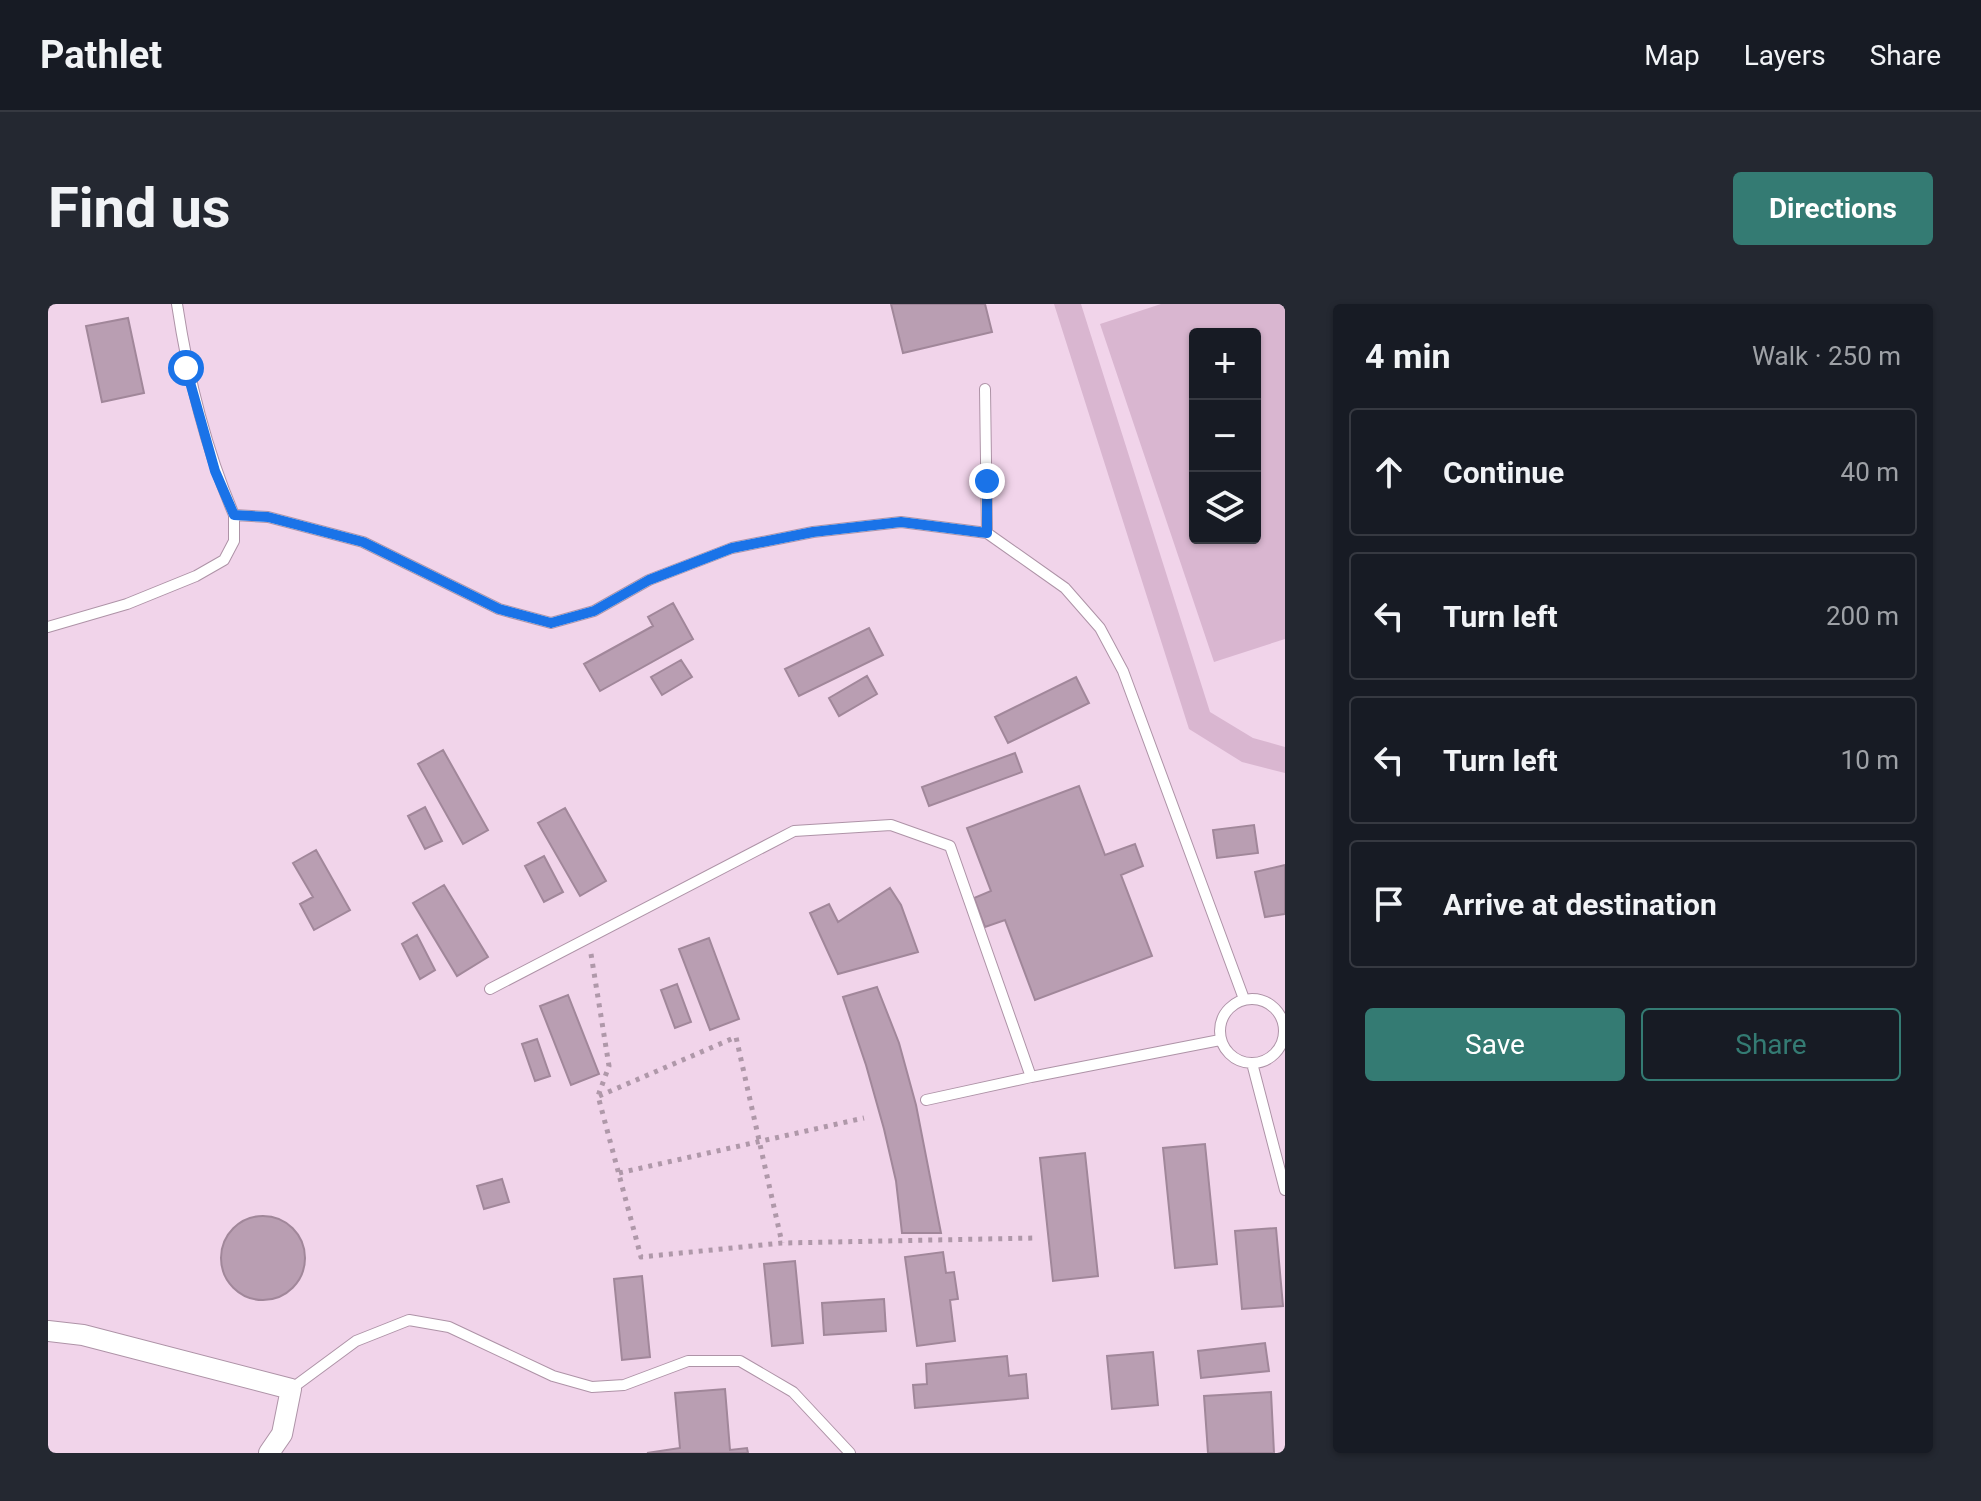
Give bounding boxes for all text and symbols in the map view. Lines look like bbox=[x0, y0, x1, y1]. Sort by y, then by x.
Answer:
text: Pathlet bbox=[40, 33, 162, 77]
text: Map bbox=[1644, 39, 1700, 72]
text: Layers bbox=[1744, 39, 1826, 72]
text: Share bbox=[1870, 39, 1941, 72]
button: Directions bbox=[1733, 172, 1933, 245]
text: Find us bbox=[48, 175, 231, 241]
map controls bbox=[1189, 328, 1261, 544]
button: + bbox=[1189, 328, 1261, 400]
text: 4 min bbox=[1365, 336, 1450, 376]
text: Walk · 250 m bbox=[1752, 341, 1901, 371]
route start bbox=[168, 350, 204, 386]
button: − bbox=[1189, 400, 1261, 472]
icon: ahead bbox=[1367, 450, 1411, 494]
text: Continue bbox=[1443, 455, 1564, 490]
text: 40 m bbox=[1841, 457, 1899, 487]
route end bbox=[969, 463, 1005, 499]
button: layers bbox=[1189, 472, 1261, 544]
icon: left bbox=[1367, 594, 1411, 638]
text: Turn left bbox=[1443, 599, 1558, 634]
text: 200 m bbox=[1826, 601, 1899, 631]
icon: left bbox=[1367, 738, 1411, 782]
text: Turn left bbox=[1443, 743, 1558, 778]
text: 10 m bbox=[1841, 745, 1899, 775]
icon: arrive bbox=[1367, 882, 1411, 926]
text: Arrive at destination bbox=[1443, 887, 1717, 922]
button: Save bbox=[1365, 1008, 1625, 1081]
button: Share bbox=[1641, 1008, 1901, 1081]

